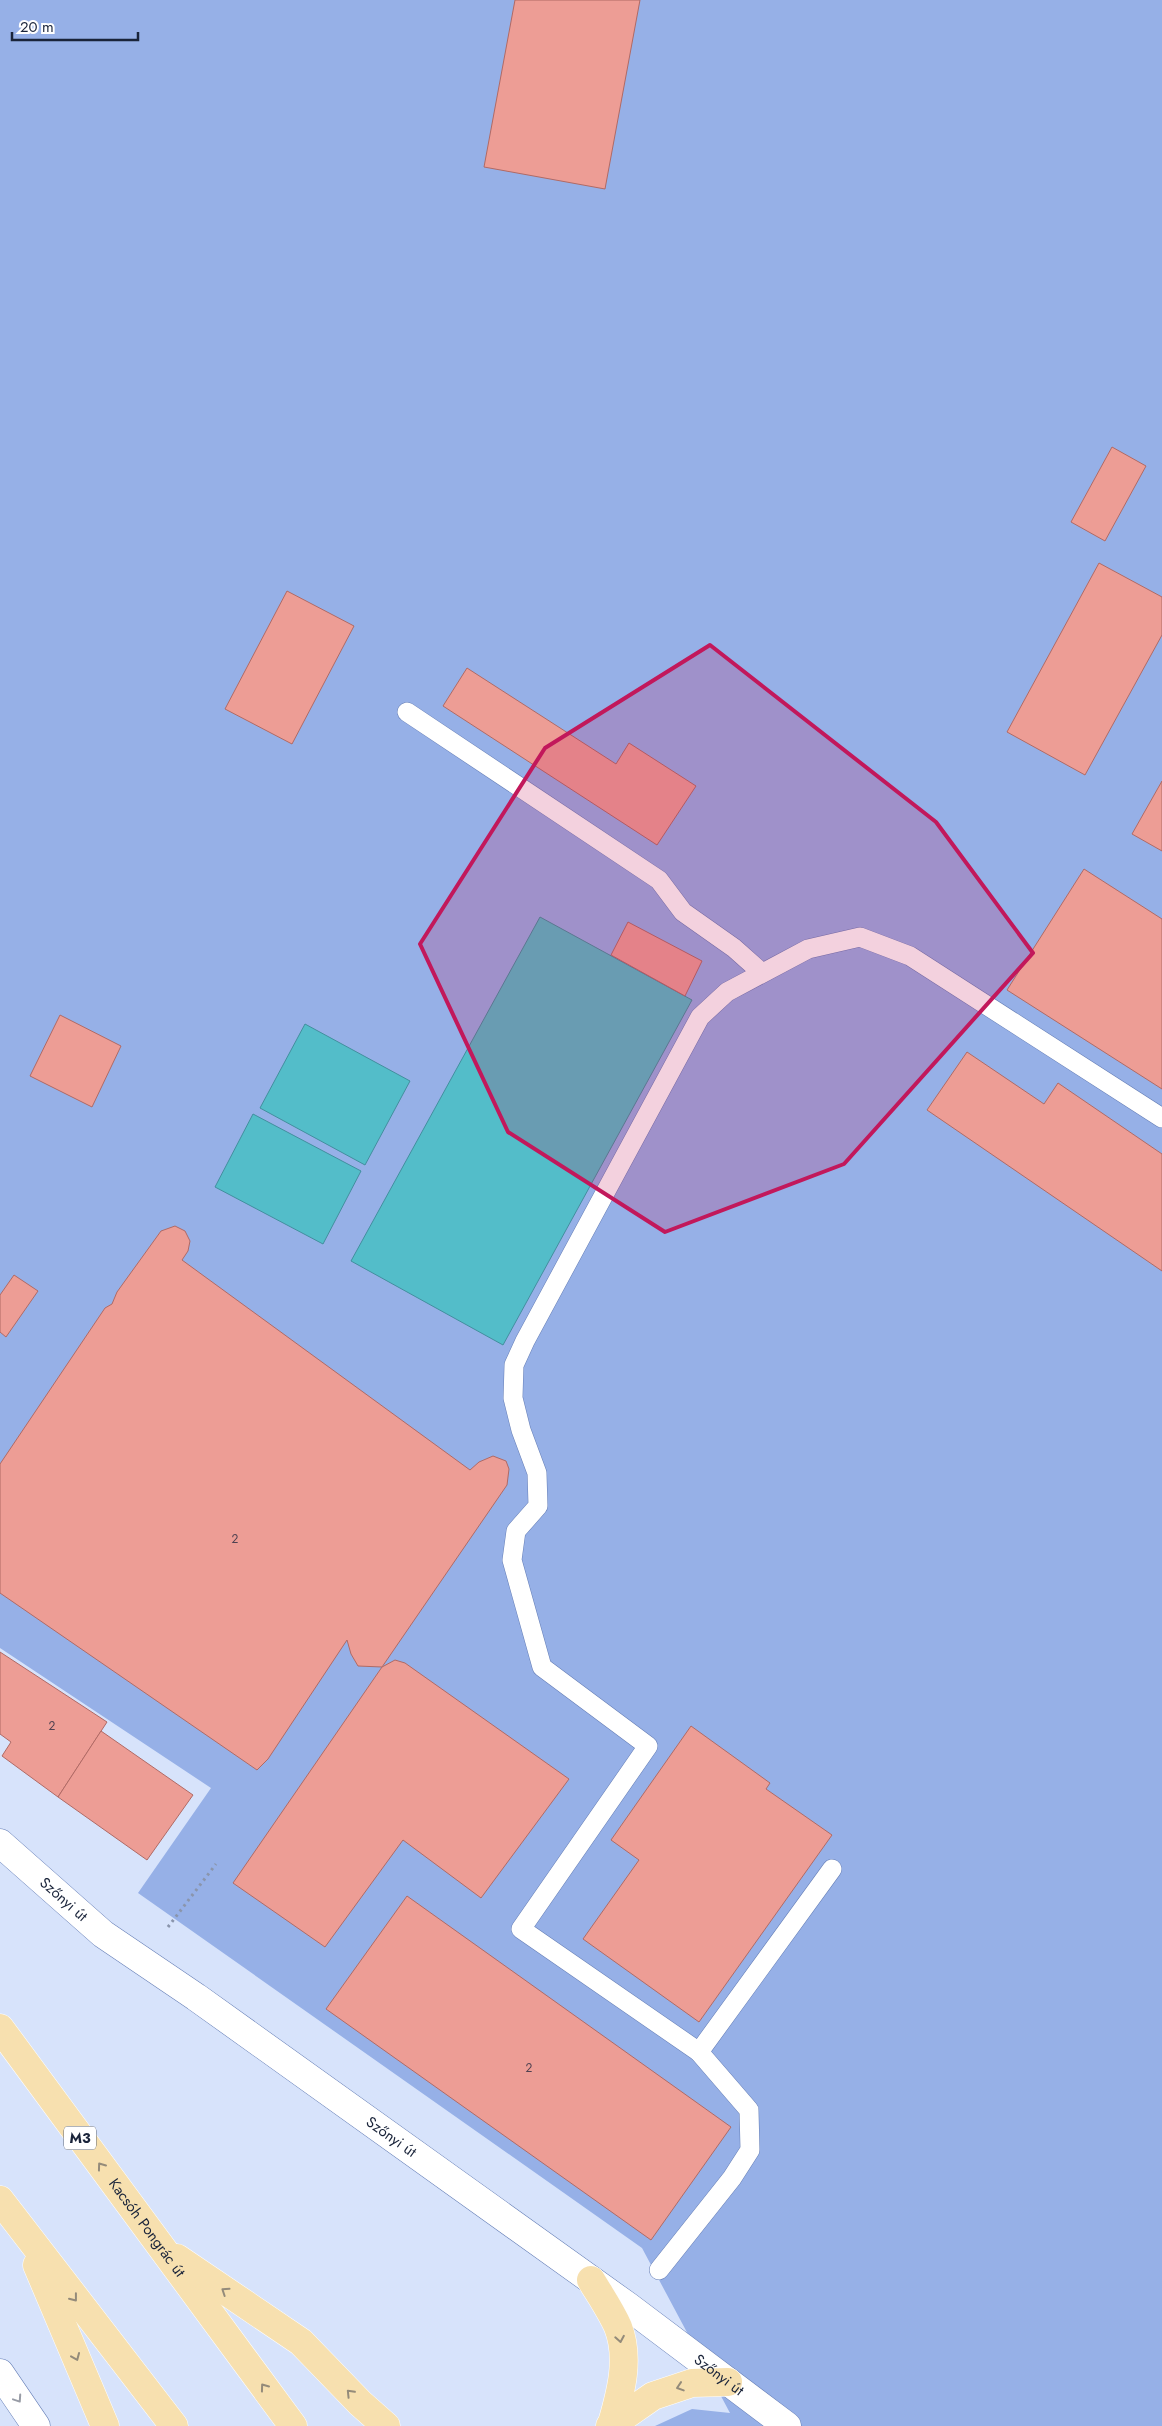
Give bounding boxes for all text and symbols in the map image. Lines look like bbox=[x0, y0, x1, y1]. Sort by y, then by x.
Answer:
scale bar bbox=[12, 10, 139, 42]
text: 20 m bbox=[20, 16, 54, 38]
house number: 2 bbox=[232, 1530, 239, 1548]
house number: 2 bbox=[49, 1717, 56, 1735]
street label: Szőnyi út bbox=[35, 1872, 93, 1927]
house number: 2 bbox=[526, 2059, 533, 2077]
street label: Szőnyi út bbox=[361, 2111, 422, 2163]
road number: M3 bbox=[64, 2126, 96, 2150]
one-way arrow bbox=[98, 2162, 107, 2172]
street label: Kacsóh Pongrác út bbox=[103, 2174, 191, 2282]
one-way arrow bbox=[221, 2288, 231, 2297]
one-way arrow bbox=[68, 2292, 77, 2302]
one-way arrow bbox=[614, 2335, 624, 2343]
street label: Szőnyi út bbox=[689, 2349, 749, 2401]
one-way arrow bbox=[69, 2352, 80, 2361]
one-way arrow bbox=[676, 2381, 684, 2391]
one-way arrow bbox=[261, 2384, 269, 2393]
one-way arrow bbox=[347, 2390, 356, 2399]
one-way arrow bbox=[12, 2394, 21, 2403]

